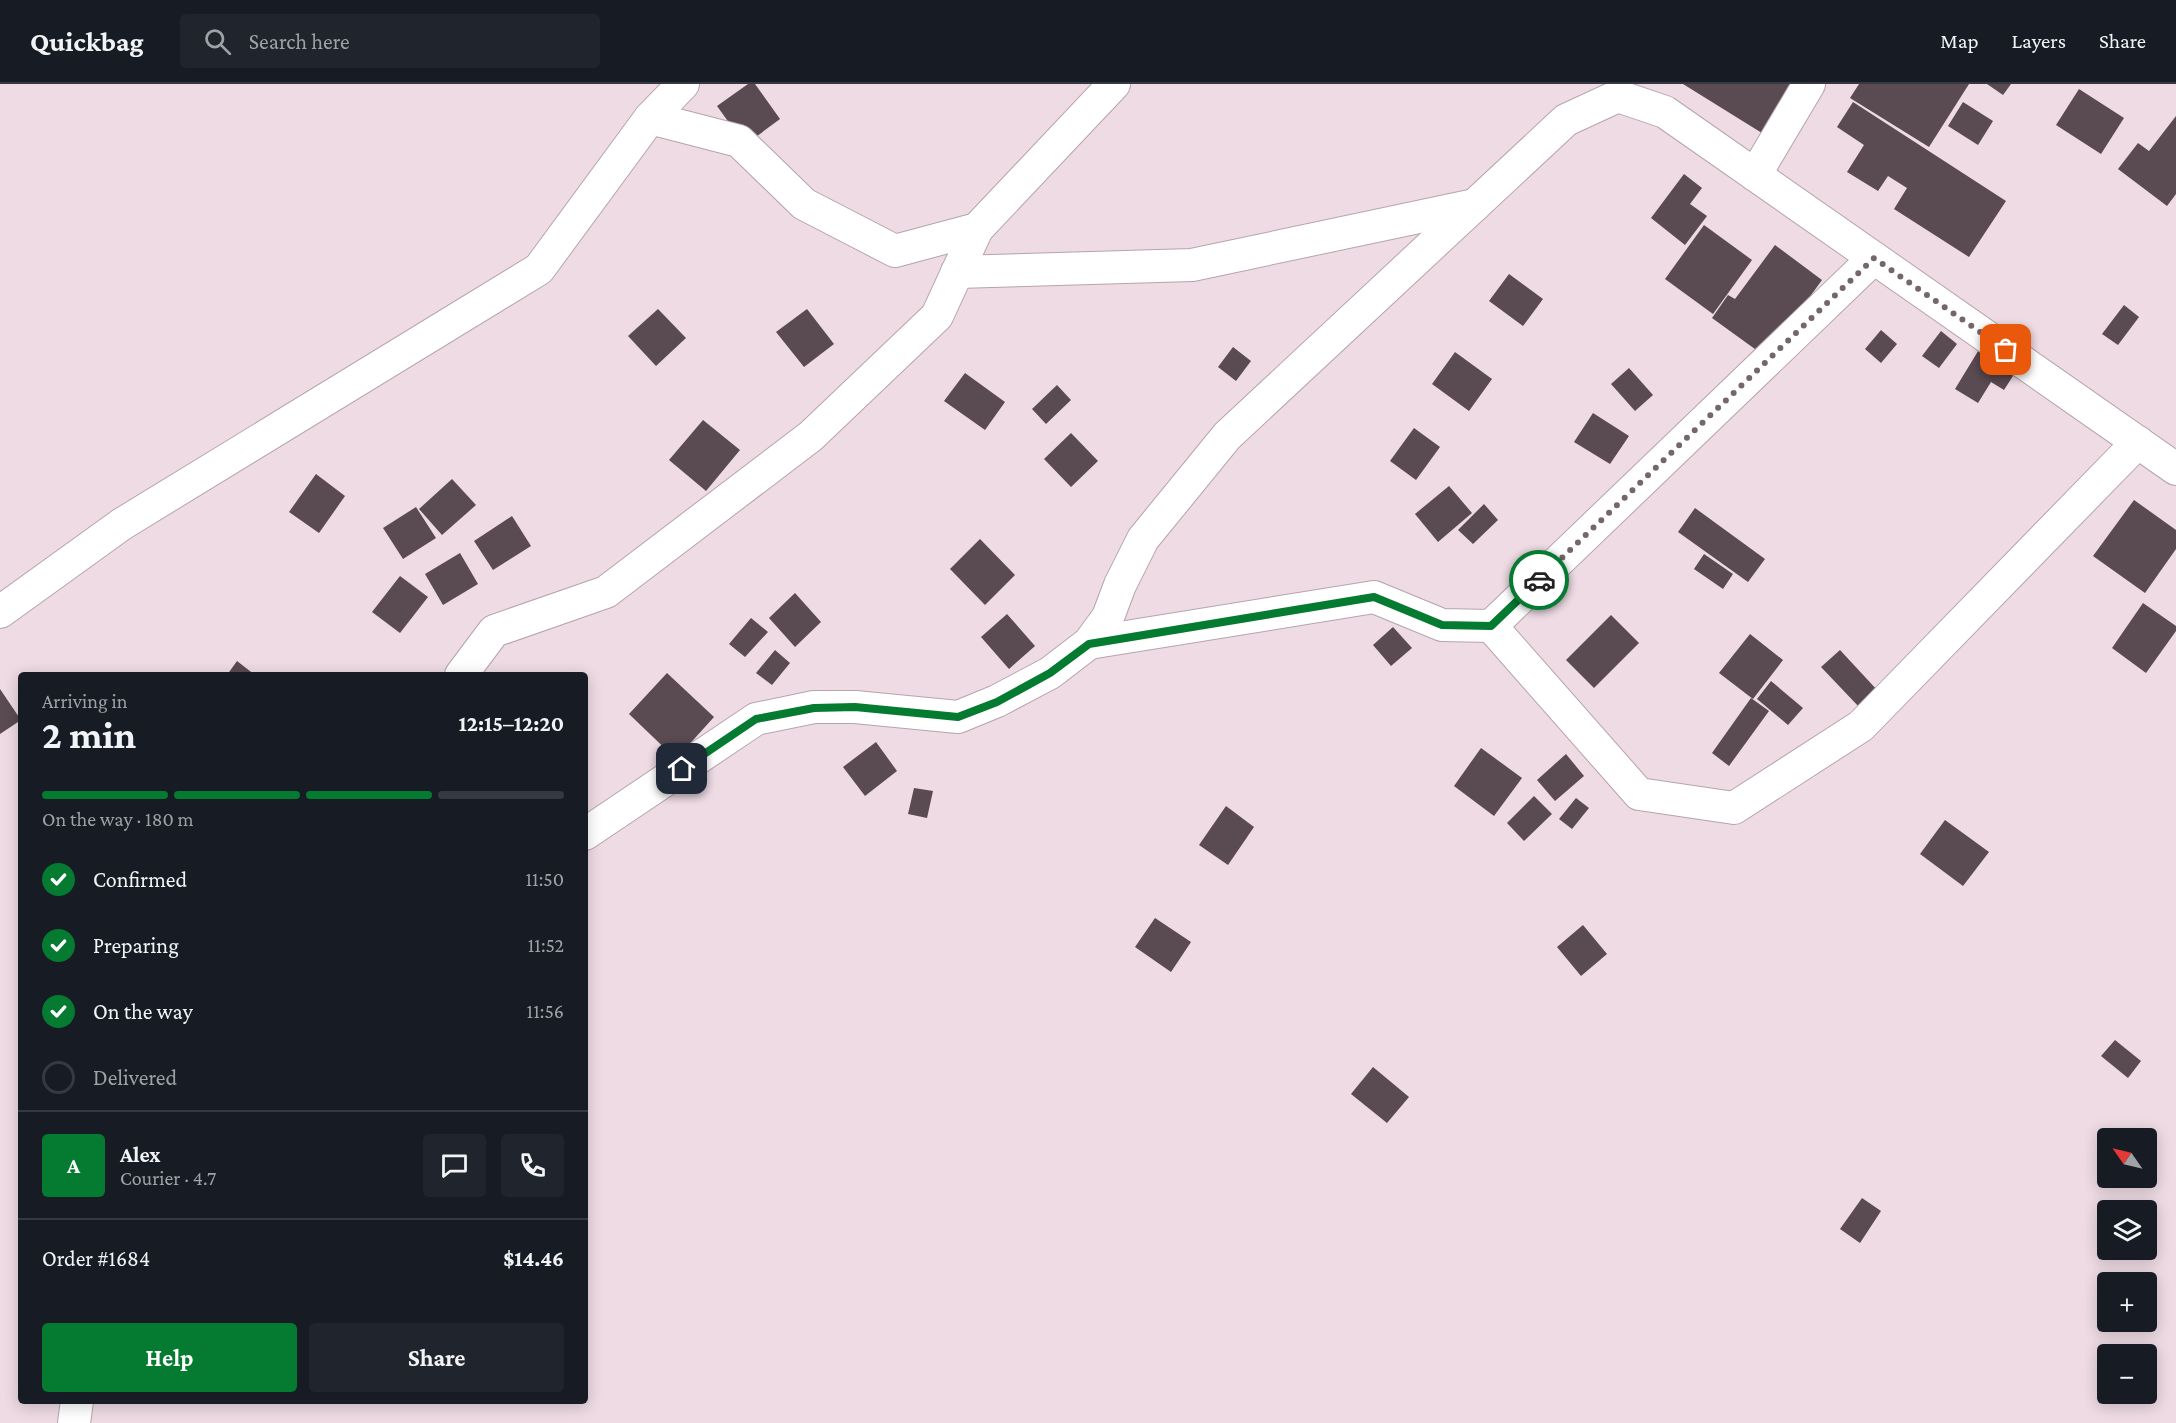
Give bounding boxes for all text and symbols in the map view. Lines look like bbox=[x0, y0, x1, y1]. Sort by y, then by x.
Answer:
search box bbox=[180, 14, 600, 68]
icon: search bbox=[201, 25, 234, 58]
text: Quickbag bbox=[30, 26, 144, 57]
text: Search here bbox=[249, 29, 350, 54]
text: Map bbox=[1940, 29, 1979, 53]
text: Layers bbox=[2012, 29, 2066, 53]
text: Share bbox=[2099, 29, 2146, 53]
pin bbox=[1980, 324, 2031, 375]
icon: bag bbox=[1989, 333, 2022, 366]
courier bbox=[1509, 550, 1569, 610]
icon: car bbox=[1523, 564, 1556, 597]
text: Arriving in bbox=[42, 690, 127, 712]
text: 12:15–12:20 bbox=[459, 711, 564, 736]
text: 2 min bbox=[42, 713, 136, 756]
pin bbox=[656, 743, 707, 794]
icon: home bbox=[665, 752, 698, 785]
text: On the way · 180 m bbox=[42, 808, 194, 830]
icon: check bbox=[42, 863, 75, 896]
text: Confirmed bbox=[93, 867, 187, 892]
text: 11:50 bbox=[525, 868, 564, 890]
icon: check bbox=[42, 929, 75, 962]
text: Preparing bbox=[93, 933, 179, 958]
text: 11:52 bbox=[528, 934, 564, 956]
icon: check bbox=[42, 995, 75, 1028]
text: On the way bbox=[93, 999, 193, 1024]
text: 11:56 bbox=[527, 1000, 564, 1022]
text: Delivered bbox=[93, 1065, 177, 1090]
north arrow bbox=[2097, 1128, 2157, 1188]
map controls bbox=[2097, 1128, 2157, 1404]
button: chat bbox=[423, 1134, 486, 1197]
button: phone bbox=[501, 1134, 564, 1197]
text: Alex bbox=[120, 1142, 161, 1167]
text: A bbox=[67, 1153, 80, 1178]
text: Courier · 4.7 bbox=[120, 1167, 216, 1189]
button: layers bbox=[2097, 1200, 2157, 1260]
text: Order #1684 bbox=[42, 1246, 150, 1271]
text: $14.46 bbox=[503, 1246, 564, 1271]
button: + bbox=[2097, 1272, 2157, 1332]
button: Help bbox=[42, 1323, 297, 1392]
button: Share bbox=[309, 1323, 564, 1392]
button: − bbox=[2097, 1344, 2157, 1404]

